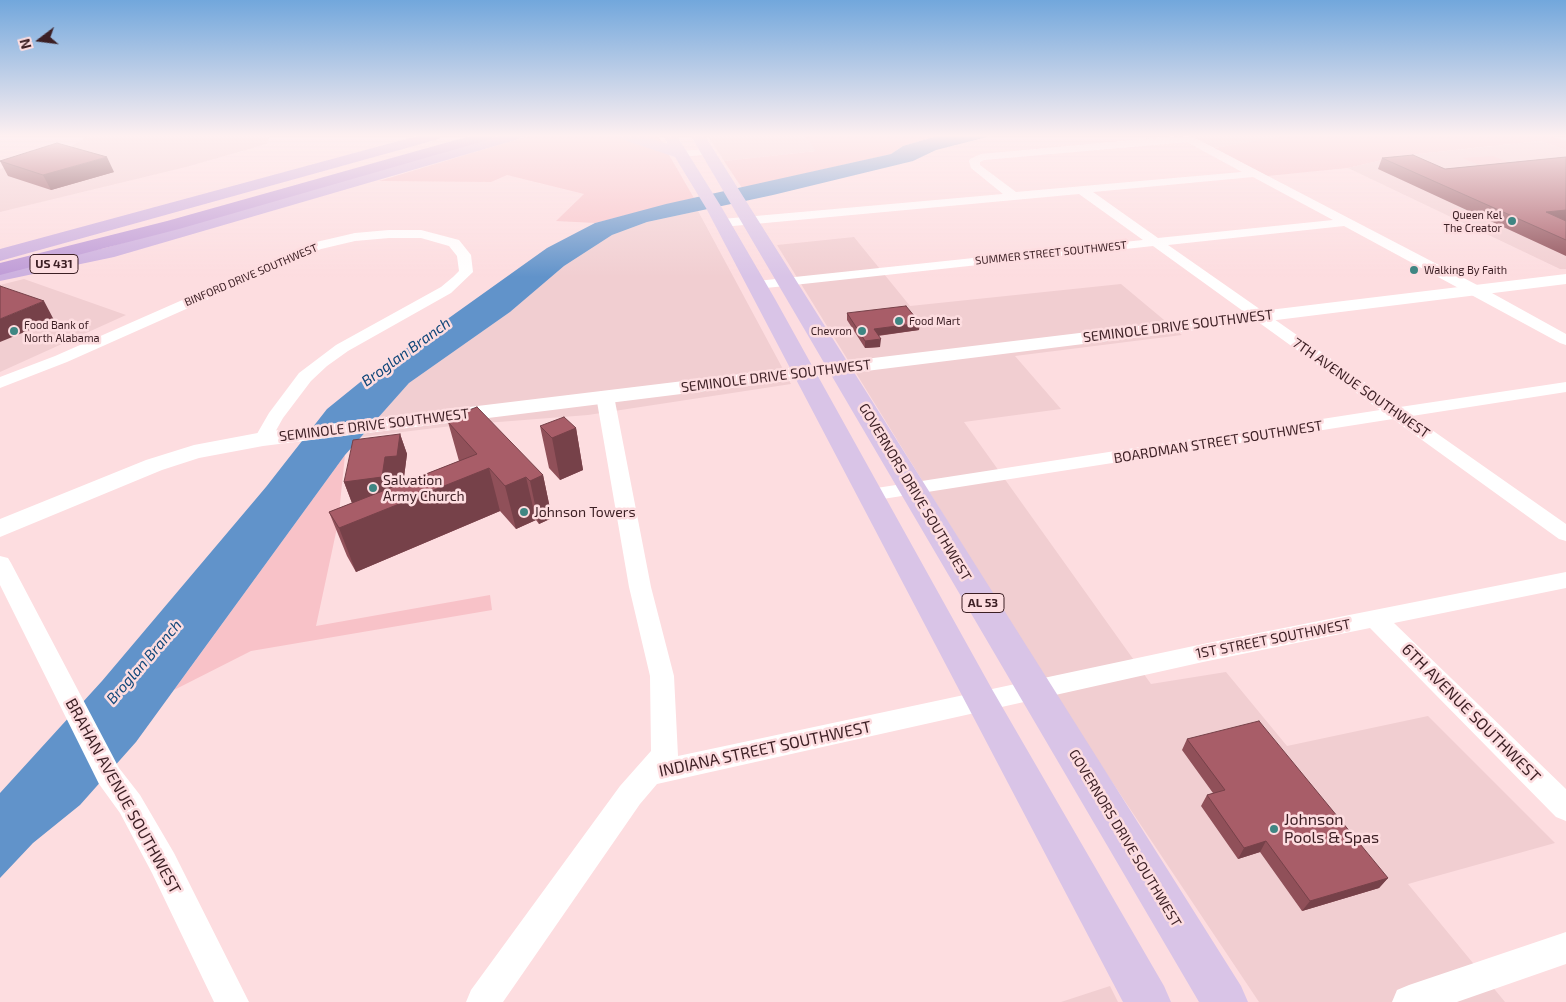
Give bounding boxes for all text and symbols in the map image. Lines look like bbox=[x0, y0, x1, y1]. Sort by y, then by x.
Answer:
north arrow bbox=[15, 15, 65, 65]
text: N bbox=[16, 37, 35, 51]
place label: Queen Kel The Creator bbox=[1444, 208, 1502, 234]
marker: Queen Kel The Creator bbox=[1506, 215, 1518, 227]
street label: SUMMER STREET SOUTHWEST bbox=[974, 238, 1128, 268]
street label: BINFORD DRIVE SOUTHWEST bbox=[182, 241, 320, 309]
road number: US 431 bbox=[30, 254, 78, 274]
place label: Walking By Faith bbox=[1424, 263, 1507, 277]
marker: Walking By Faith bbox=[1408, 264, 1420, 276]
street label: SEMINOLE DRIVE SOUTHWEST bbox=[1082, 306, 1274, 346]
water label: Broglan Branch bbox=[358, 314, 454, 390]
place label: Food Mart bbox=[909, 314, 960, 328]
marker: Food Mart bbox=[893, 315, 905, 327]
place label: Food Bank of North Alabama bbox=[24, 318, 100, 344]
place label: Chevron bbox=[811, 324, 852, 338]
marker: Food Bank of North Alabama bbox=[8, 325, 20, 337]
marker: Chevron bbox=[856, 325, 868, 337]
street label: 7TH AVENUE SOUTHWEST bbox=[1289, 334, 1433, 442]
street label: SEMINOLE DRIVE SOUTHWEST bbox=[680, 356, 872, 396]
street label: GOVERNORS DRIVE SOUTHWEST bbox=[855, 400, 975, 584]
street label: SEMINOLE DRIVE SOUTHWEST bbox=[278, 405, 470, 445]
street label: BOARDMAN STREET SOUTHWEST bbox=[1112, 417, 1324, 467]
place label: Salvation Army Church bbox=[383, 472, 465, 504]
marker: Salvation Army Church bbox=[367, 482, 379, 494]
place label: Johnson Towers bbox=[534, 504, 636, 520]
marker: Johnson Towers bbox=[518, 506, 530, 518]
road number: AL 53 bbox=[962, 594, 1004, 612]
water label: Broglan Branch bbox=[103, 616, 185, 708]
street label: 1ST STREET SOUTHWEST bbox=[1194, 616, 1352, 662]
street label: 6TH AVENUE SOUTHWEST bbox=[1398, 640, 1544, 786]
street label: BRAHAN AVENUE SOUTHWEST bbox=[61, 695, 185, 897]
street label: INDIANA STREET SOUTHWEST bbox=[657, 717, 873, 781]
street label: GOVERNORS DRIVE SOUTHWEST bbox=[1065, 746, 1185, 930]
place label: Johnson Pools & Spas bbox=[1284, 810, 1379, 848]
marker: Johnson Pools & Spas bbox=[1268, 823, 1280, 835]

